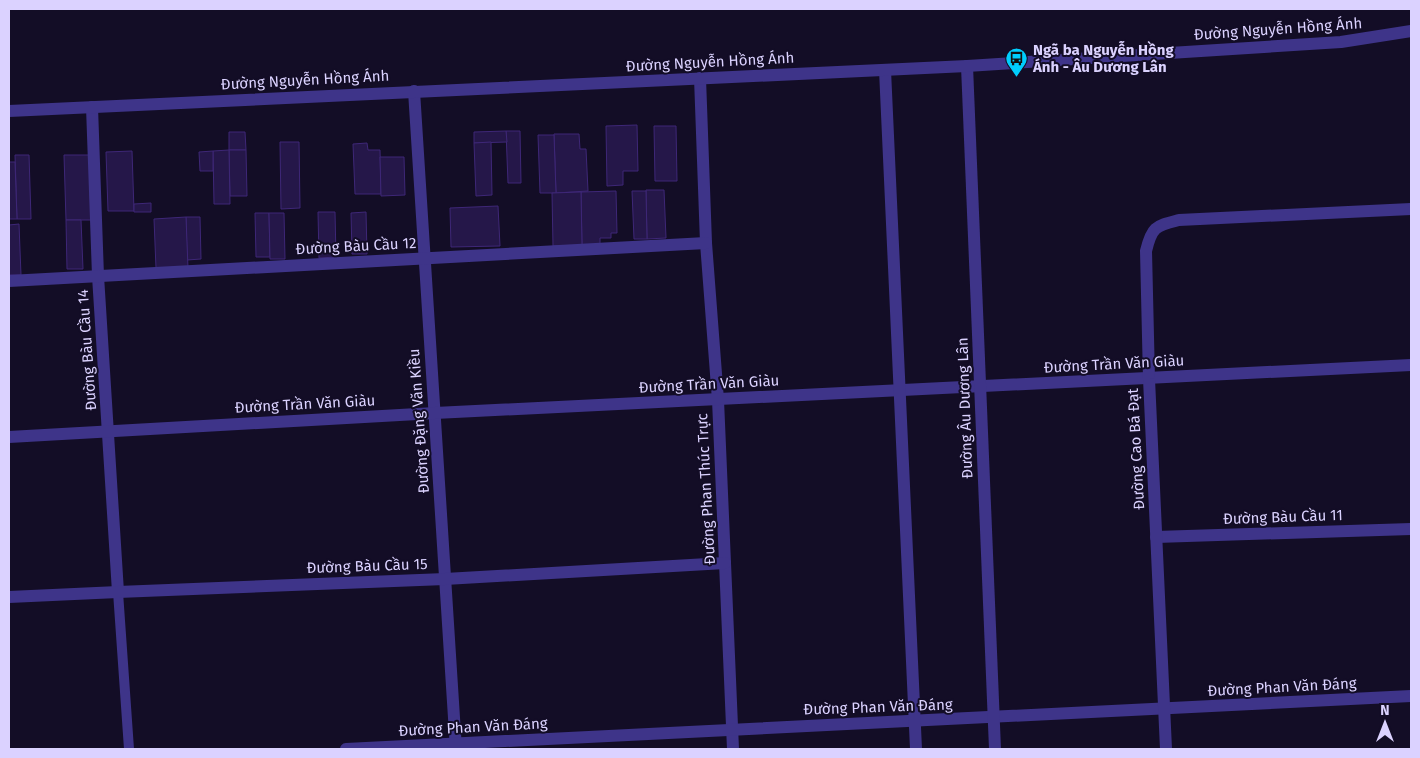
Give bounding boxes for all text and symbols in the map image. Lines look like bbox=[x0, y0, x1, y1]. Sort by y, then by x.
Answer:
street label: Đường Nguyễn Hồng Ánh bbox=[1193, 14, 1363, 44]
place label: Ngã ba Nguyễn Hồng Ánh - Âu Dương Lân bbox=[1032, 40, 1174, 76]
bus stop icon: Ngã ba Nguyễn Hồng Ánh - Âu Dương Lân bbox=[1005, 47, 1029, 78]
street label: Đường Nguyễn Hồng Ánh bbox=[625, 49, 795, 75]
street label: Đường Nguyễn Hồng Ánh bbox=[220, 67, 390, 93]
street label: Đường Bàu Cầu 12 bbox=[295, 234, 417, 258]
street label: Đường Bàu Cầu 14 bbox=[74, 289, 100, 411]
street label: Đường Âu Dương Lân bbox=[954, 337, 976, 479]
street label: Đường Đặng Văn Kiều bbox=[405, 348, 433, 494]
street label: Đường Trần Văn Giàu bbox=[1043, 351, 1185, 377]
street label: Đường Trần Văn Giàu bbox=[638, 371, 780, 397]
street label: Đường Cao Bá Đạt bbox=[1124, 387, 1148, 510]
street label: Đường Trần Văn Giàu bbox=[234, 391, 376, 417]
street label: Đường Phan Thúc Trực bbox=[693, 413, 719, 565]
street label: Đường Bàu Cầu 11 bbox=[1223, 506, 1343, 528]
street label: Đường Bàu Cầu 15 bbox=[306, 555, 428, 577]
street label: Đường Phan Văn Đáng bbox=[1207, 674, 1357, 700]
street label: Đường Phan Văn Đáng bbox=[803, 695, 953, 719]
north arrow bbox=[1360, 698, 1410, 748]
text: N bbox=[1380, 702, 1390, 719]
street label: Đường Phan Văn Đáng bbox=[398, 714, 548, 740]

